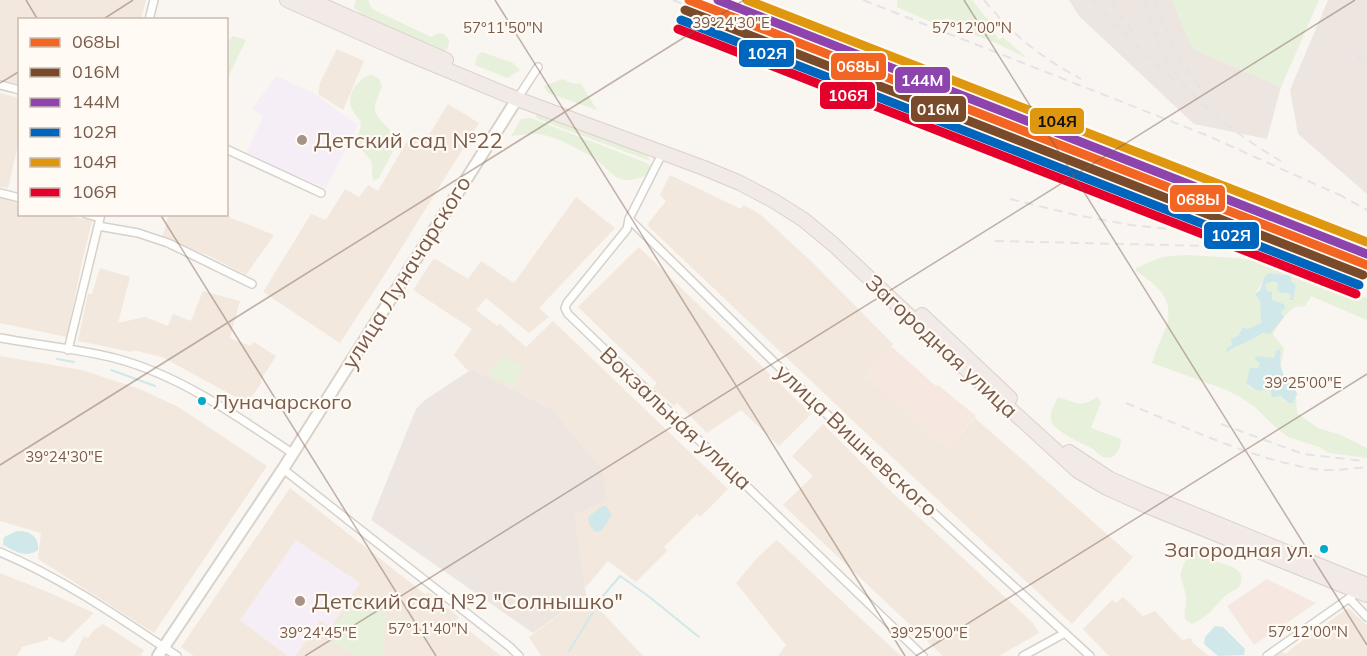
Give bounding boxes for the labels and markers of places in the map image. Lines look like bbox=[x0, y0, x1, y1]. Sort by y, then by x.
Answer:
place label: Детский сад №22 bbox=[314, 126, 503, 154]
marker: Детский сад №22 bbox=[295, 133, 309, 147]
place label: Луначарского bbox=[213, 389, 352, 414]
marker: Луначарского bbox=[196, 395, 208, 407]
place label: Загородная ул. bbox=[1164, 537, 1313, 562]
marker: Загородная ул. bbox=[1318, 543, 1330, 555]
place label: Детский сад №2 "Солнышко" bbox=[312, 587, 623, 615]
marker: Детский сад №2 "Солнышко" bbox=[293, 594, 307, 608]

